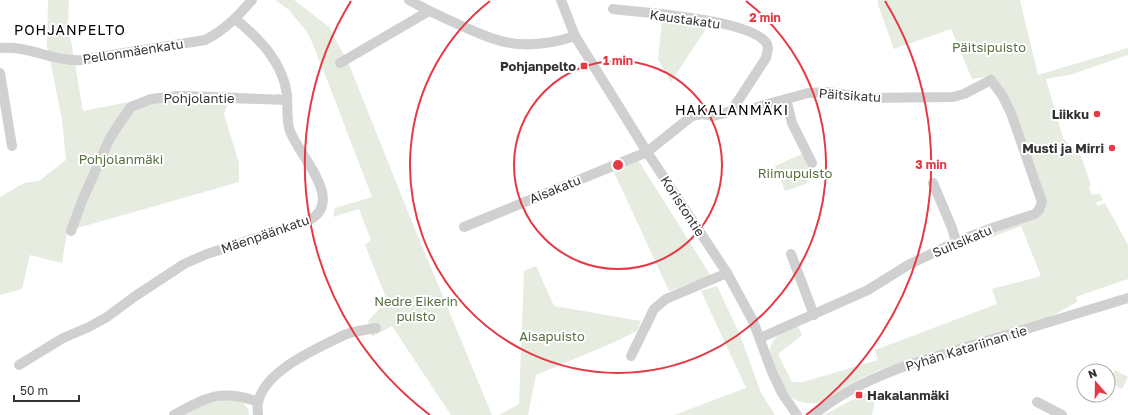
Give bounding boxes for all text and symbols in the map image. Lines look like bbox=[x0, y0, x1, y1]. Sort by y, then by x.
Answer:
street label: Kaustakatu bbox=[649, 6, 721, 32]
text: 2 min bbox=[749, 10, 781, 25]
district label: POHJANPELTO bbox=[14, 21, 126, 38]
street label: Pellonmäenkatu bbox=[81, 35, 185, 67]
park label: Päitsipuisto bbox=[952, 39, 1026, 55]
text: 1 min bbox=[603, 53, 633, 68]
place label: Pohjanpelto bbox=[500, 58, 576, 74]
marker: Pohjanpelto bbox=[579, 61, 589, 71]
street label: Päitsikatu bbox=[818, 85, 882, 105]
street label: Pohjolantie bbox=[163, 90, 235, 106]
district label: HAKALANMÄKI bbox=[675, 101, 789, 118]
place label: Liikku bbox=[1052, 106, 1089, 122]
marker: Liikku bbox=[1092, 109, 1102, 119]
place label: Musti ja Mirri bbox=[1022, 140, 1104, 156]
marker: Musti ja Mirri bbox=[1107, 143, 1117, 153]
park label: Pohjolanmäki bbox=[79, 151, 163, 167]
text: 3 min bbox=[915, 157, 947, 172]
centre of rings bbox=[611, 158, 625, 172]
park label: Riimupuisto bbox=[758, 165, 832, 181]
street label: Aisakatu bbox=[527, 171, 583, 207]
street label: Koristontie bbox=[657, 173, 709, 239]
street label: Mäenpäänkatu bbox=[219, 211, 311, 257]
street label: Suitsikatu bbox=[930, 221, 994, 261]
park label: Nedre Eikerin puisto bbox=[374, 293, 458, 324]
street label: Pyhän Katariinan tie bbox=[903, 322, 1029, 374]
park label: Aisapuisto bbox=[519, 328, 585, 344]
north arrow bbox=[1076, 363, 1116, 403]
text: N bbox=[1086, 366, 1099, 381]
scale bar bbox=[14, 377, 79, 403]
text: 50 m bbox=[20, 383, 48, 398]
place label: Hakalanmäki bbox=[867, 387, 949, 403]
marker: Hakalanmäki bbox=[854, 390, 864, 400]

